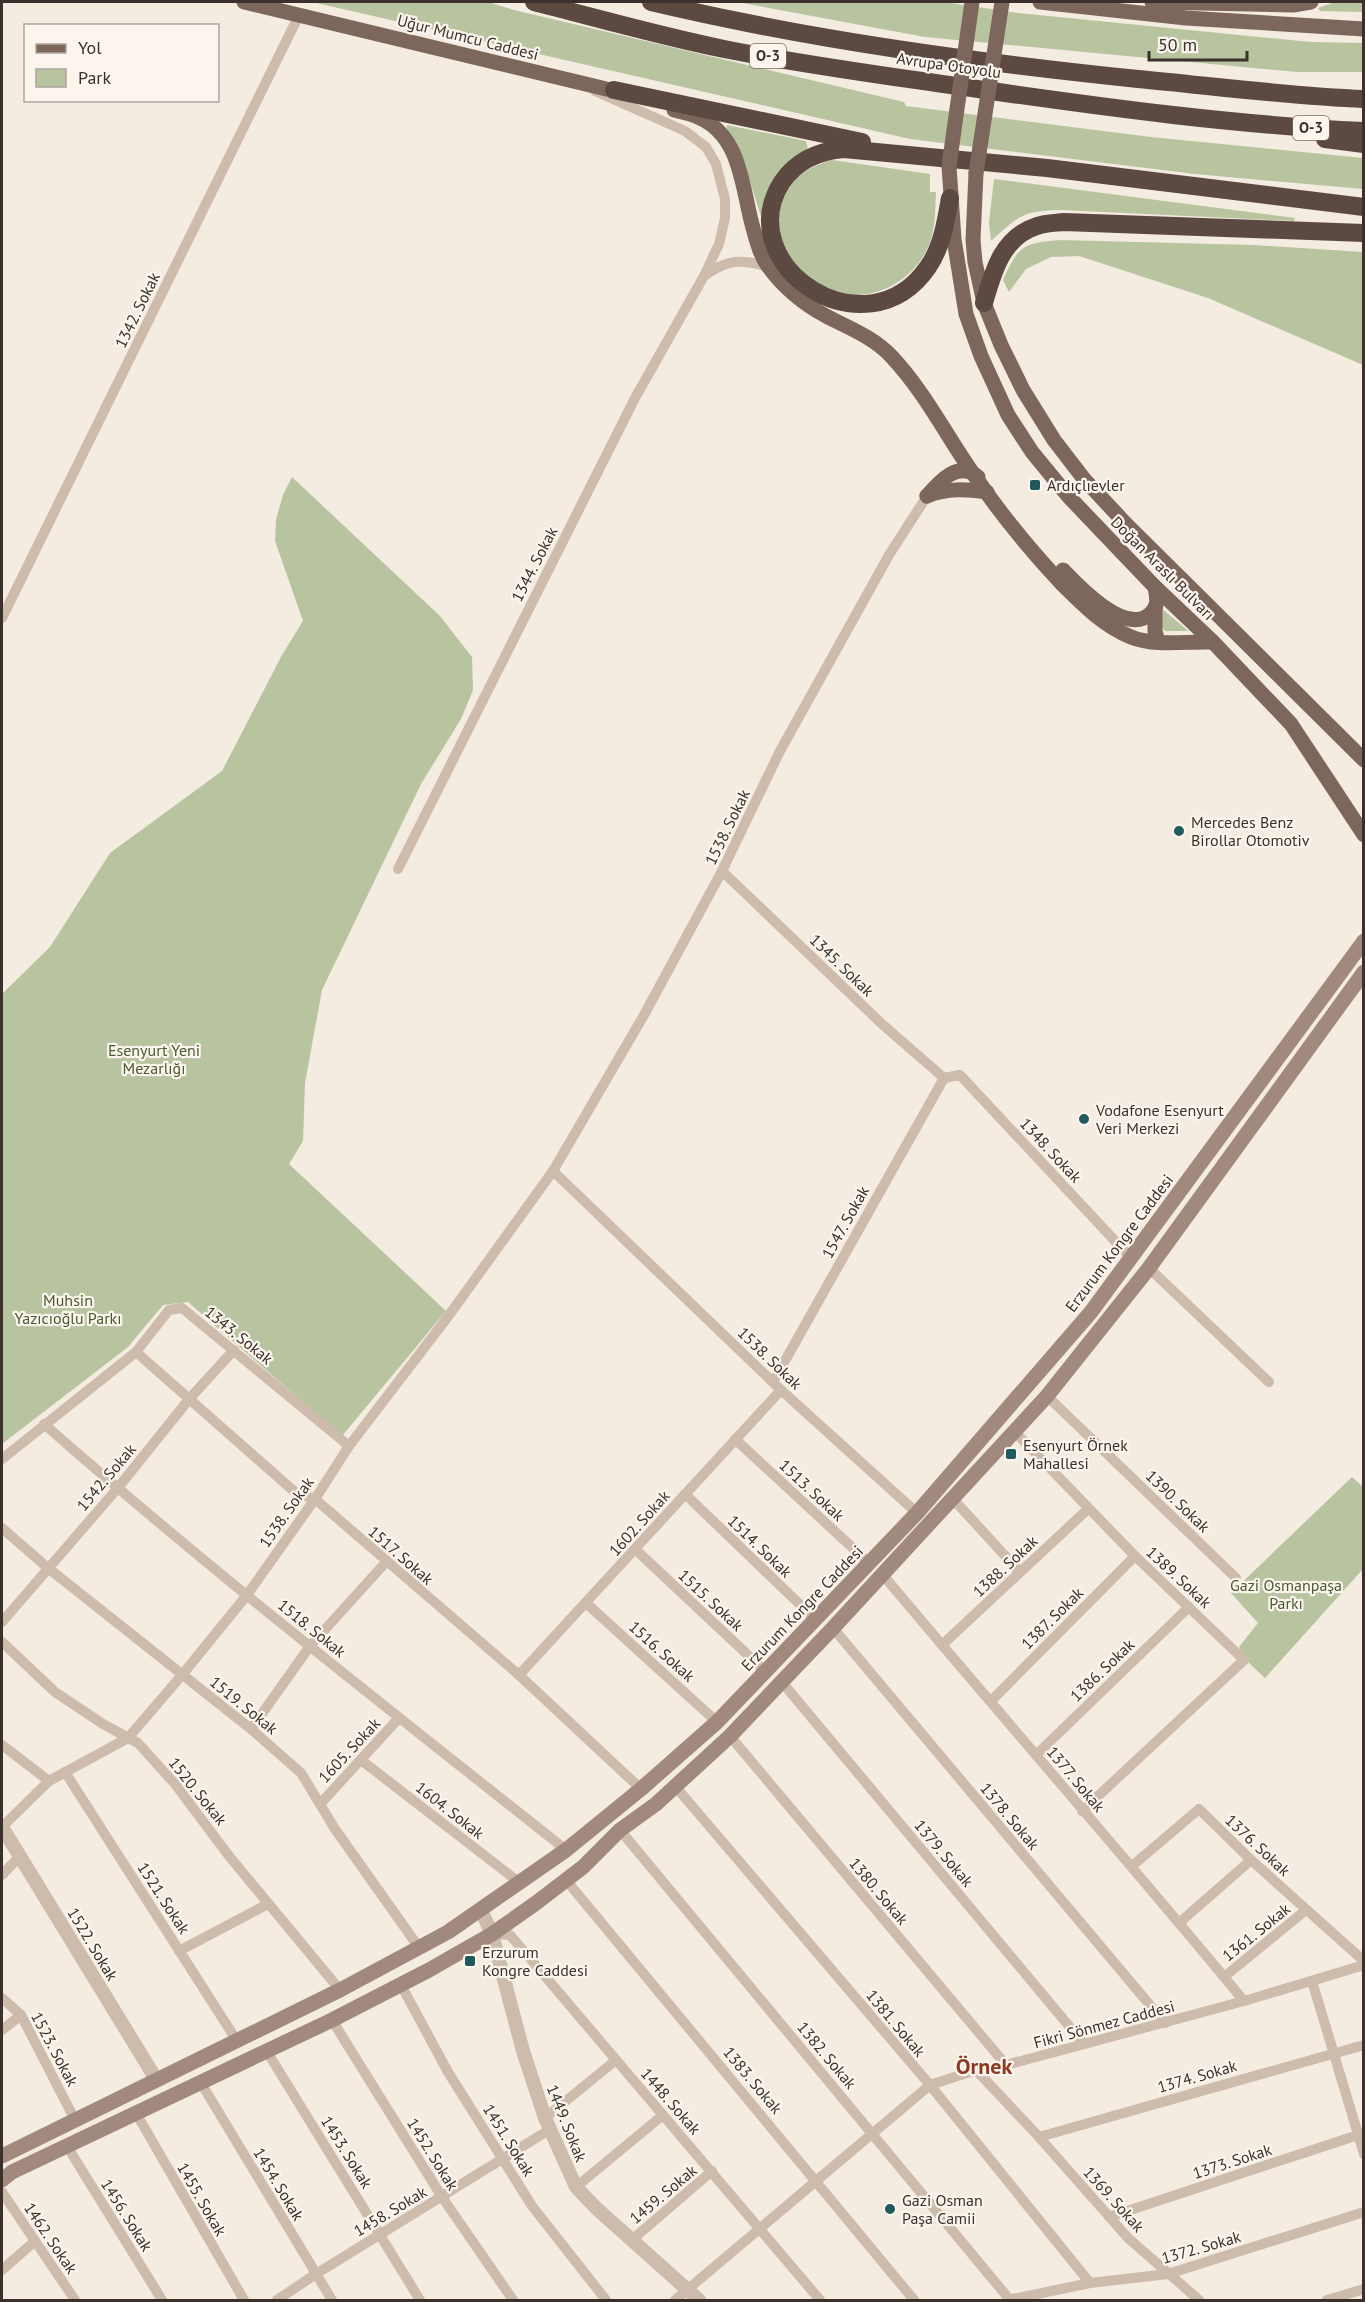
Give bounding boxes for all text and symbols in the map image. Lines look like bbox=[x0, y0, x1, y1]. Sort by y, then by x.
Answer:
street label: Uğur Mumcu Caddesi bbox=[395, 10, 541, 64]
legend bbox=[24, 24, 219, 102]
scale bar bbox=[1149, 24, 1246, 62]
text: 50 m bbox=[1158, 33, 1197, 56]
text: Yol bbox=[78, 36, 102, 59]
road number: O-3 bbox=[750, 44, 786, 68]
street label: Avrupa Otoyolu bbox=[896, 48, 1002, 82]
text: Park bbox=[78, 66, 111, 89]
road number: O-3 bbox=[1293, 116, 1329, 140]
street label: 1342. Sokak bbox=[110, 269, 164, 351]
place label: Ardıçlıevler bbox=[1047, 475, 1125, 495]
marker: Ardıçlıevler bbox=[1028, 478, 1042, 492]
street label: Doğan Araslı Bulvarı bbox=[1107, 512, 1219, 624]
street label: 1344. Sokak bbox=[507, 523, 562, 605]
street label: 1538. Sokak bbox=[700, 786, 754, 868]
place label: Mercedes Benz Birollar Otomotiv bbox=[1191, 812, 1310, 850]
marker: Mercedes Benz Birollar Otomotiv bbox=[1172, 824, 1186, 838]
street label: 1345. Sokak bbox=[806, 929, 879, 1001]
park label: Esenyurt Yeni Mezarlığı bbox=[108, 1040, 200, 1078]
place label: Vodafone Esenyurt Veri Merkezi bbox=[1095, 1100, 1224, 1138]
marker: Vodafone Esenyurt Veri Merkezi bbox=[1077, 1112, 1091, 1126]
street label: 1348. Sokak bbox=[1016, 1113, 1086, 1187]
street label: Erzurum Kongre Caddesi bbox=[1061, 1170, 1177, 1316]
street label: 1547. Sokak bbox=[817, 1182, 873, 1262]
park label: Muhsin Yazıcıoğlu Parkı bbox=[14, 1290, 122, 1328]
street label: 1343. Sokak bbox=[201, 1302, 277, 1369]
street label: 1538. Sokak bbox=[734, 1322, 807, 1394]
place label: Esenyurt Örnek Mahallesi bbox=[1023, 1435, 1128, 1473]
street label: 1542. Sokak bbox=[72, 1439, 140, 1515]
marker: Esenyurt Örnek Mahallesi bbox=[1004, 1447, 1018, 1461]
street label: 1513. Sokak bbox=[775, 1455, 849, 1525]
street label: 1390. Sokak bbox=[1142, 1465, 1215, 1537]
street label: 1538. Sokak bbox=[254, 1473, 318, 1551]
street label: 1602. Sokak bbox=[604, 1486, 674, 1560]
street label: 1514. Sokak bbox=[724, 1510, 797, 1582]
street label: 1517. Sokak bbox=[364, 1521, 438, 1589]
street label: 1388. Sokak bbox=[968, 1531, 1042, 1601]
street label: Erzurum Kongre Caddesi bbox=[737, 1541, 867, 1675]
street label: 1389. Sokak bbox=[1142, 1542, 1216, 1612]
street label: 1515. Sokak bbox=[674, 1565, 748, 1635]
park label: Gazi Osmanpaşa Parkı bbox=[1230, 1575, 1342, 1613]
street label: 1387. Sokak bbox=[1017, 1582, 1088, 1653]
street label: 1518. Sokak bbox=[274, 1595, 350, 1662]
street label: 1516. Sokak bbox=[625, 1616, 699, 1686]
street label: 1386. Sokak bbox=[1066, 1634, 1139, 1706]
street label: 1519. Sokak bbox=[206, 1672, 282, 1739]
street label: 1605. Sokak bbox=[314, 1713, 384, 1787]
street label: 1377. Sokak bbox=[1043, 1742, 1110, 1816]
street label: 1520. Sokak bbox=[165, 1753, 232, 1829]
street label: 1604. Sokak bbox=[412, 1777, 489, 1843]
street label: 1378. Sokak bbox=[976, 1778, 1044, 1854]
street label: 1376. Sokak bbox=[1221, 1810, 1295, 1880]
street label: 1379. Sokak bbox=[910, 1815, 978, 1891]
street label: 1380. Sokak bbox=[845, 1853, 913, 1929]
street label: 1521. Sokak bbox=[133, 1858, 195, 1938]
street label: 1361. Sokak bbox=[1218, 1898, 1294, 1965]
street label: 1522. Sokak bbox=[63, 1904, 123, 1984]
place label: Erzurum Kongre Caddesi bbox=[482, 1942, 588, 1980]
marker: Erzurum Kongre Caddesi bbox=[463, 1954, 477, 1968]
street label: 1381. Sokak bbox=[862, 1985, 930, 2061]
street label: Fikri Sönmez Caddesi bbox=[1031, 1996, 1177, 2052]
street label: 1523. Sokak bbox=[27, 2008, 83, 2090]
street label: 1382. Sokak bbox=[793, 2017, 861, 2093]
street label: 1383. Sokak bbox=[719, 2042, 787, 2118]
district label: Örnek bbox=[956, 2052, 1012, 2080]
street label: 1374. Sokak bbox=[1155, 2055, 1239, 2097]
street label: 1448. Sokak bbox=[637, 2064, 706, 2139]
street label: 1449. Sokak bbox=[542, 2081, 592, 2165]
street label: 1451. Sokak bbox=[479, 2100, 539, 2180]
street label: 1453. Sokak bbox=[317, 2112, 377, 2192]
street label: 1452. Sokak bbox=[403, 2114, 463, 2194]
street label: 1373. Sokak bbox=[1190, 2139, 1274, 2183]
street label: 1454. Sokak bbox=[249, 2144, 309, 2224]
street label: 1455. Sokak bbox=[173, 2159, 231, 2240]
street label: 1459. Sokak bbox=[625, 2160, 701, 2228]
street label: 1369. Sokak bbox=[1079, 2162, 1149, 2236]
street label: 1456. Sokak bbox=[97, 2175, 157, 2255]
street label: 1458. Sokak bbox=[350, 2181, 430, 2241]
place label: Gazi Osman Paşa Camii bbox=[902, 2190, 983, 2228]
street label: 1462. Sokak bbox=[20, 2199, 82, 2278]
marker: Gazi Osman Paşa Camii bbox=[883, 2202, 897, 2216]
street label: 1372. Sokak bbox=[1159, 2226, 1243, 2268]

